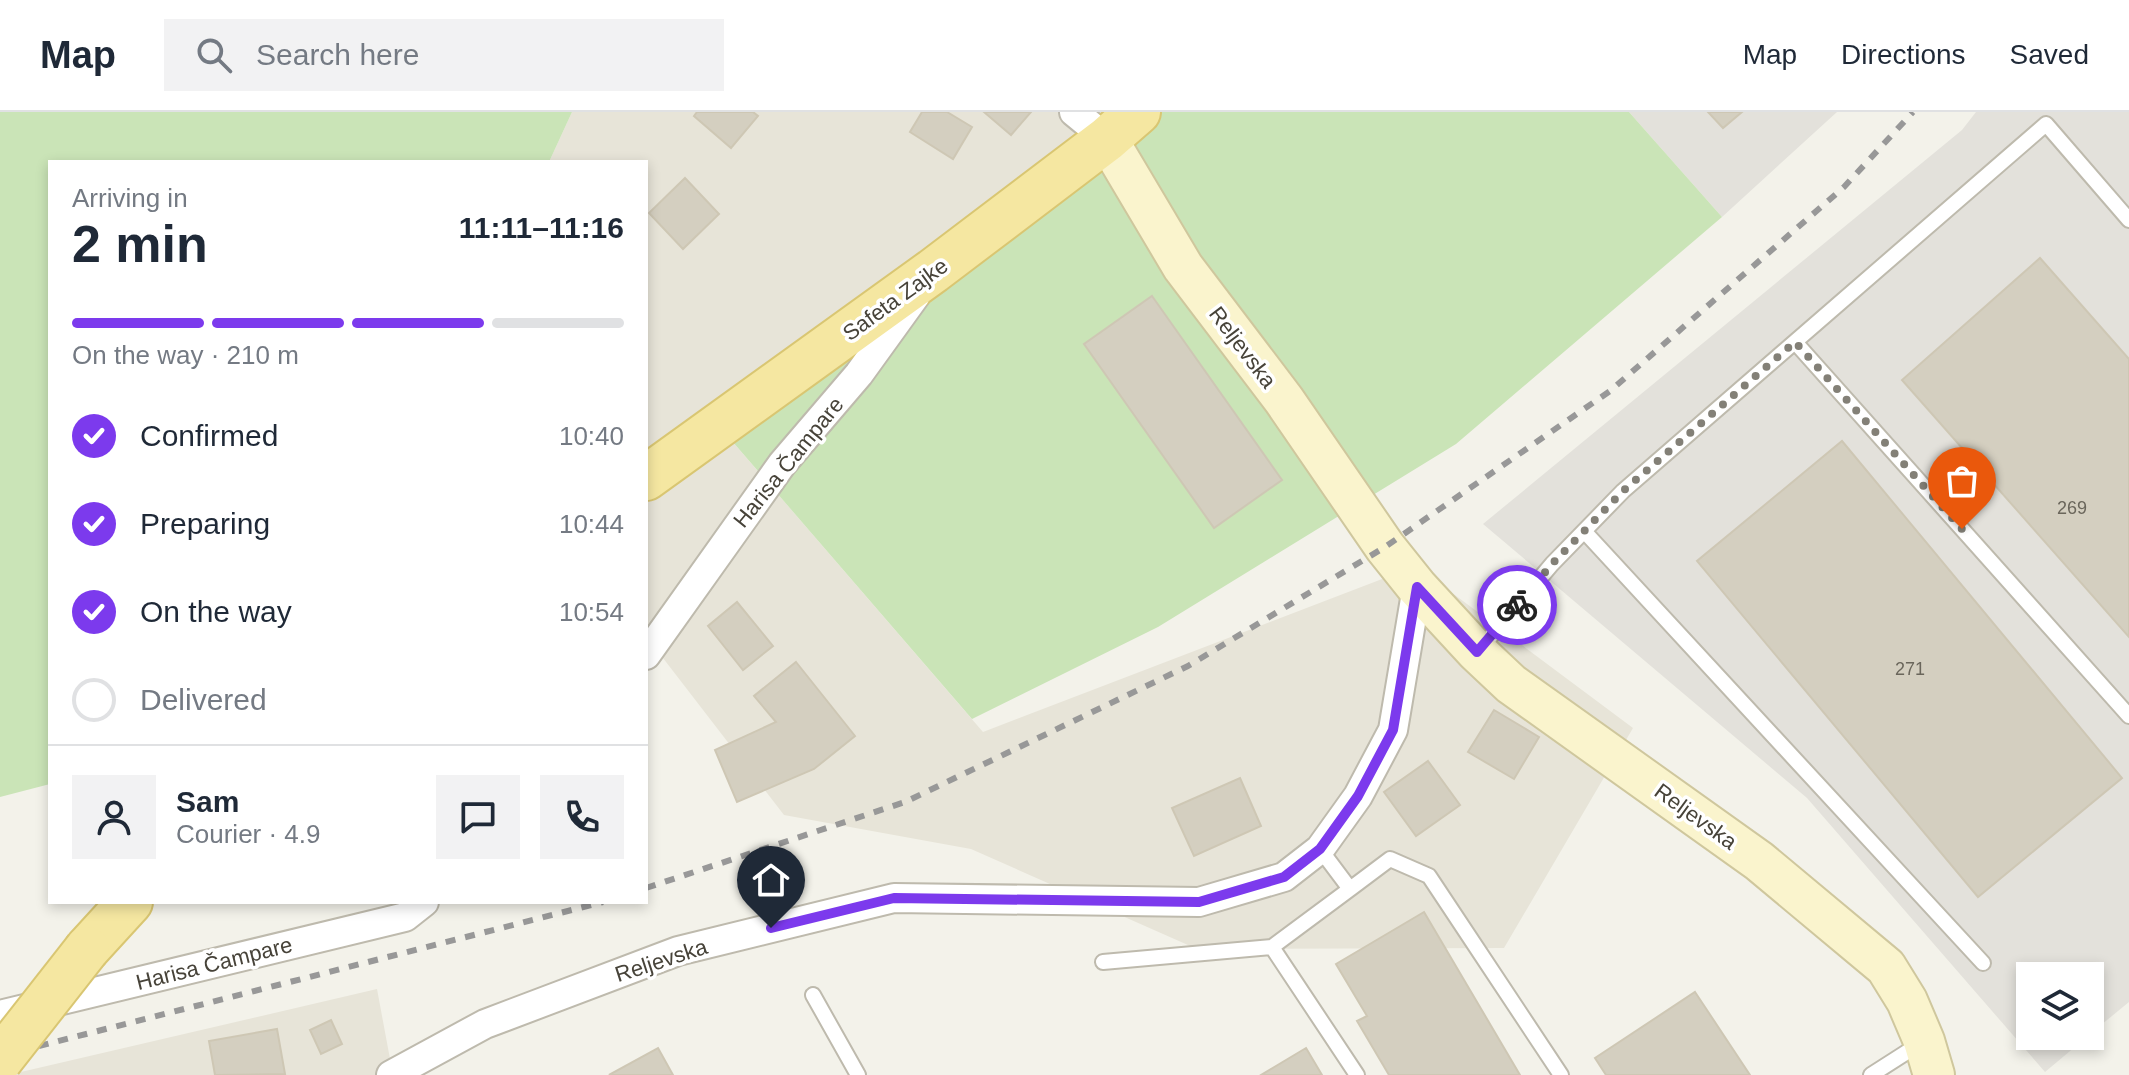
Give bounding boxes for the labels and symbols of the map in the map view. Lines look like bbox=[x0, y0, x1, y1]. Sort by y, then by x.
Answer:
street label: Safeta Zajke bbox=[838, 253, 953, 346]
street label: Reljevska bbox=[1204, 302, 1282, 394]
street label: Harisa Čampare bbox=[728, 392, 849, 532]
pin bbox=[1928, 447, 1996, 529]
house number: 269 bbox=[2057, 498, 2087, 518]
courier bbox=[1477, 565, 1557, 645]
house number: 271 bbox=[1895, 659, 1925, 679]
street label: Reljevska bbox=[1650, 778, 1742, 855]
pin bbox=[737, 846, 805, 928]
street label: Harisa Čampare bbox=[133, 932, 295, 995]
street label: Reljevska bbox=[612, 934, 711, 987]

